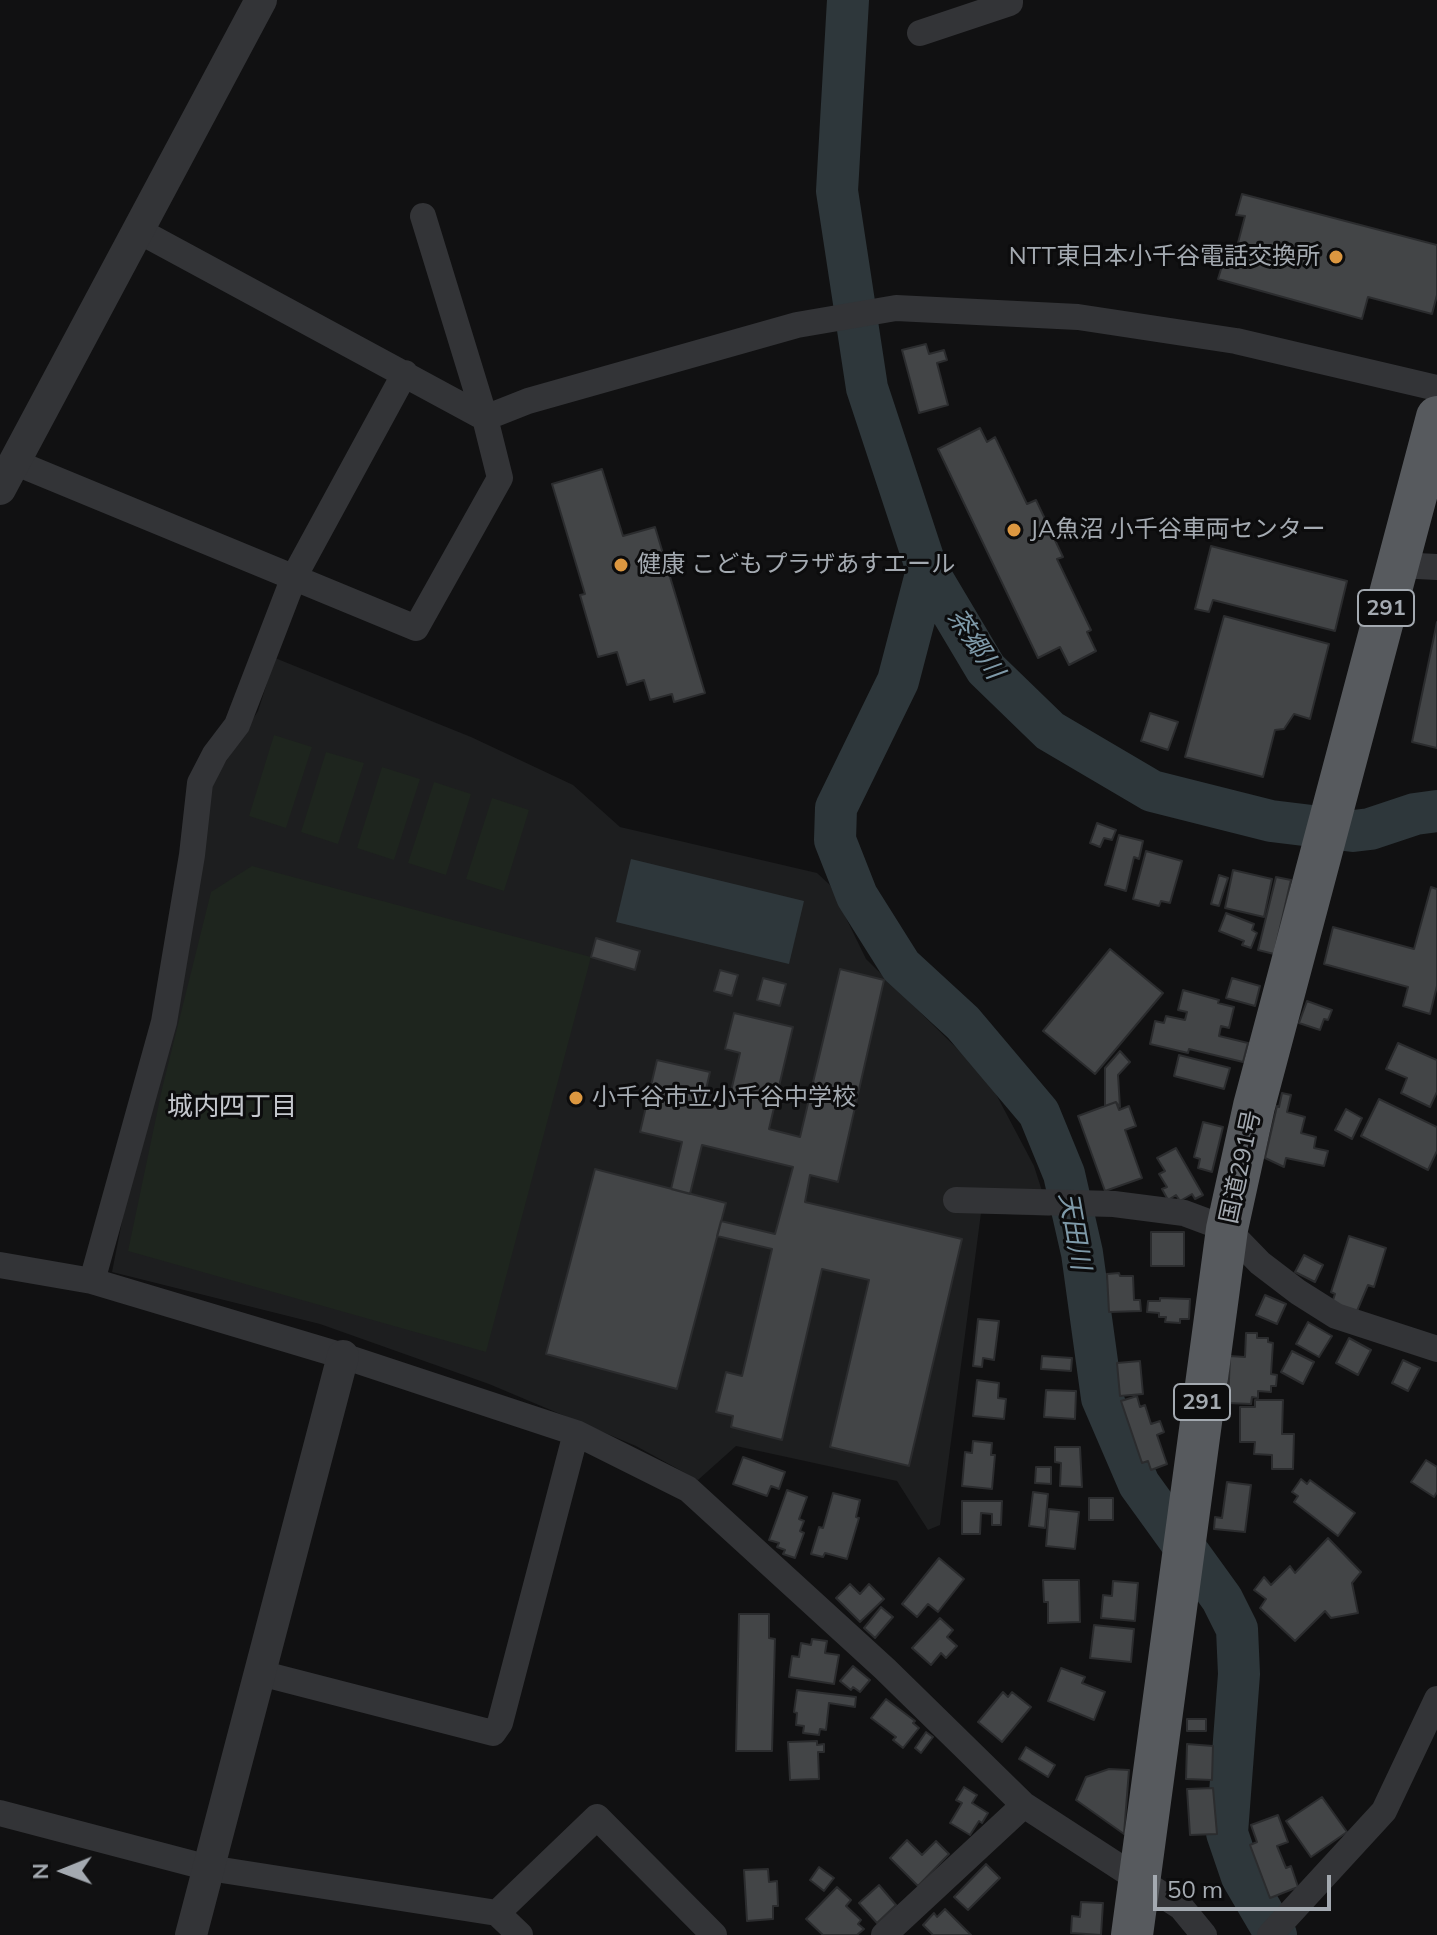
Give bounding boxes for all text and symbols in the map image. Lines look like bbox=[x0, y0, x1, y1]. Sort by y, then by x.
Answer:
place label: NTT東日本小千谷電話交換所 bbox=[1009, 243, 1320, 271]
marker: NTT東日本小千谷電話交換所 bbox=[1327, 248, 1345, 266]
place label: JA魚沼 小千谷車両センター bbox=[1030, 516, 1326, 544]
marker: JA魚沼 小千谷車両センター bbox=[1005, 521, 1023, 539]
place label: 健康 こどもプラザあすエール bbox=[637, 551, 955, 579]
marker: 健康 こどもプラザあすエール bbox=[612, 556, 630, 574]
road number: 291 bbox=[1358, 590, 1414, 626]
water label: 茶郷川 bbox=[940, 603, 1010, 685]
place label: 小千谷市立小千谷中学校 bbox=[592, 1084, 856, 1112]
marker: 小千谷市立小千谷中学校 bbox=[567, 1089, 585, 1107]
district label: 城内四丁目 bbox=[167, 1091, 297, 1123]
street label: 国道291号 bbox=[1215, 1108, 1267, 1226]
water label: 天田川 bbox=[1052, 1190, 1096, 1272]
road number: 291 bbox=[1174, 1384, 1230, 1420]
north arrow bbox=[24, 1831, 104, 1911]
scale bar bbox=[1157, 1859, 1335, 1909]
text: N bbox=[26, 1863, 54, 1880]
text: 50 m bbox=[1167, 1874, 1223, 1904]

